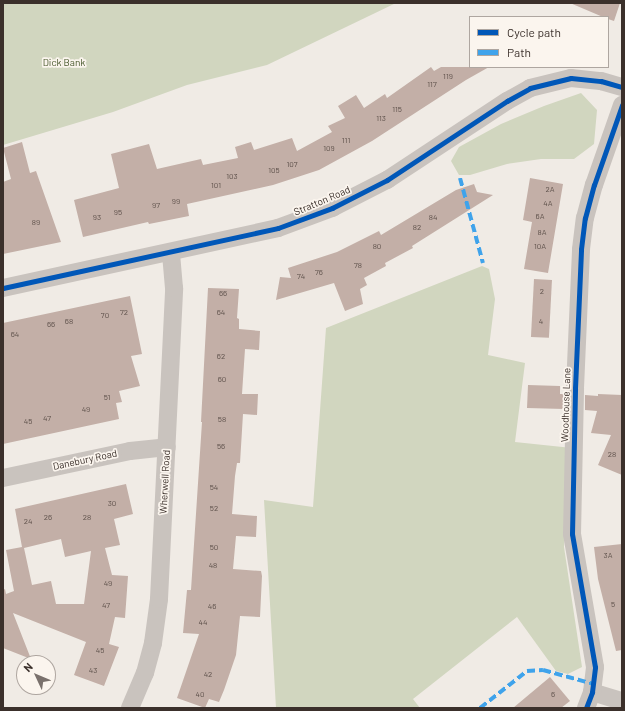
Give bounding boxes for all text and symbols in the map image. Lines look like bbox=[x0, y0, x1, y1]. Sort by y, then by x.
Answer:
legend bbox=[469, 16, 609, 68]
text: Cycle path bbox=[507, 25, 561, 39]
text: Path bbox=[507, 45, 531, 59]
park label: Dick Bank bbox=[43, 57, 85, 69]
house number: 119 bbox=[443, 72, 453, 82]
house number: 117 bbox=[427, 80, 437, 90]
house number: 115 bbox=[392, 105, 402, 115]
house number: 113 bbox=[376, 114, 386, 124]
house number: 111 bbox=[342, 136, 350, 146]
house number: 109 bbox=[323, 144, 335, 154]
house number: 107 bbox=[286, 160, 298, 170]
house number: 105 bbox=[268, 166, 280, 176]
house number: 103 bbox=[226, 172, 238, 182]
house number: 101 bbox=[211, 181, 221, 191]
street label: Stratton Road bbox=[292, 184, 352, 218]
house number: 2A bbox=[545, 185, 555, 195]
house number: 99 bbox=[172, 197, 180, 207]
house number: 4A bbox=[543, 199, 553, 209]
house number: 97 bbox=[152, 201, 160, 211]
house number: 95 bbox=[114, 208, 122, 218]
house number: 6A bbox=[536, 212, 544, 222]
house number: 93 bbox=[93, 213, 101, 223]
house number: 84 bbox=[429, 213, 437, 223]
house number: 89 bbox=[32, 218, 40, 228]
house number: 82 bbox=[413, 223, 421, 233]
house number: 8A bbox=[537, 228, 547, 238]
house number: 80 bbox=[373, 242, 381, 252]
house number: 10A bbox=[534, 242, 546, 252]
house number: 78 bbox=[354, 261, 362, 271]
house number: 76 bbox=[315, 268, 323, 278]
house number: 74 bbox=[297, 272, 305, 282]
house number: 2 bbox=[540, 287, 544, 297]
house number: 66 bbox=[219, 289, 227, 299]
house number: 72 bbox=[120, 308, 128, 318]
house number: 64 bbox=[217, 308, 225, 318]
house number: 70 bbox=[101, 311, 109, 321]
house number: 68 bbox=[65, 317, 73, 327]
house number: 4 bbox=[539, 317, 543, 327]
house number: 66 bbox=[47, 320, 55, 330]
house number: 64 bbox=[11, 330, 19, 340]
house number: 62 bbox=[217, 352, 225, 362]
street label: Woodhouse Lane bbox=[559, 368, 573, 442]
house number: 60 bbox=[218, 375, 226, 385]
house number: 51 bbox=[104, 393, 110, 403]
house number: 49 bbox=[82, 405, 90, 415]
house number: 47 bbox=[43, 414, 51, 424]
house number: 58 bbox=[218, 415, 226, 425]
house number: 45 bbox=[24, 417, 32, 427]
house number: 56 bbox=[217, 442, 225, 452]
street label: Danebury Road bbox=[52, 447, 118, 473]
street label: Wherwell Road bbox=[157, 450, 173, 514]
house number: 28 bbox=[608, 450, 616, 460]
house number: 54 bbox=[210, 483, 218, 493]
house number: 30 bbox=[108, 499, 116, 509]
house number: 52 bbox=[210, 504, 218, 514]
house number: 26 bbox=[44, 513, 52, 523]
house number: 28 bbox=[83, 513, 91, 523]
house number: 24 bbox=[24, 517, 32, 527]
house number: 50 bbox=[210, 543, 218, 553]
house number: 3A bbox=[604, 551, 612, 561]
house number: 48 bbox=[209, 561, 217, 571]
house number: 49 bbox=[104, 579, 112, 589]
house number: 5 bbox=[611, 600, 615, 610]
house number: 47 bbox=[102, 601, 110, 611]
house number: 46 bbox=[208, 602, 216, 612]
house number: 44 bbox=[199, 618, 207, 628]
house number: 45 bbox=[96, 646, 104, 656]
north arrow bbox=[16, 655, 56, 695]
text: N bbox=[21, 660, 35, 674]
house number: 43 bbox=[89, 666, 97, 676]
house number: 42 bbox=[204, 670, 212, 680]
house number: 40 bbox=[196, 690, 204, 700]
house number: 6 bbox=[551, 690, 555, 700]

